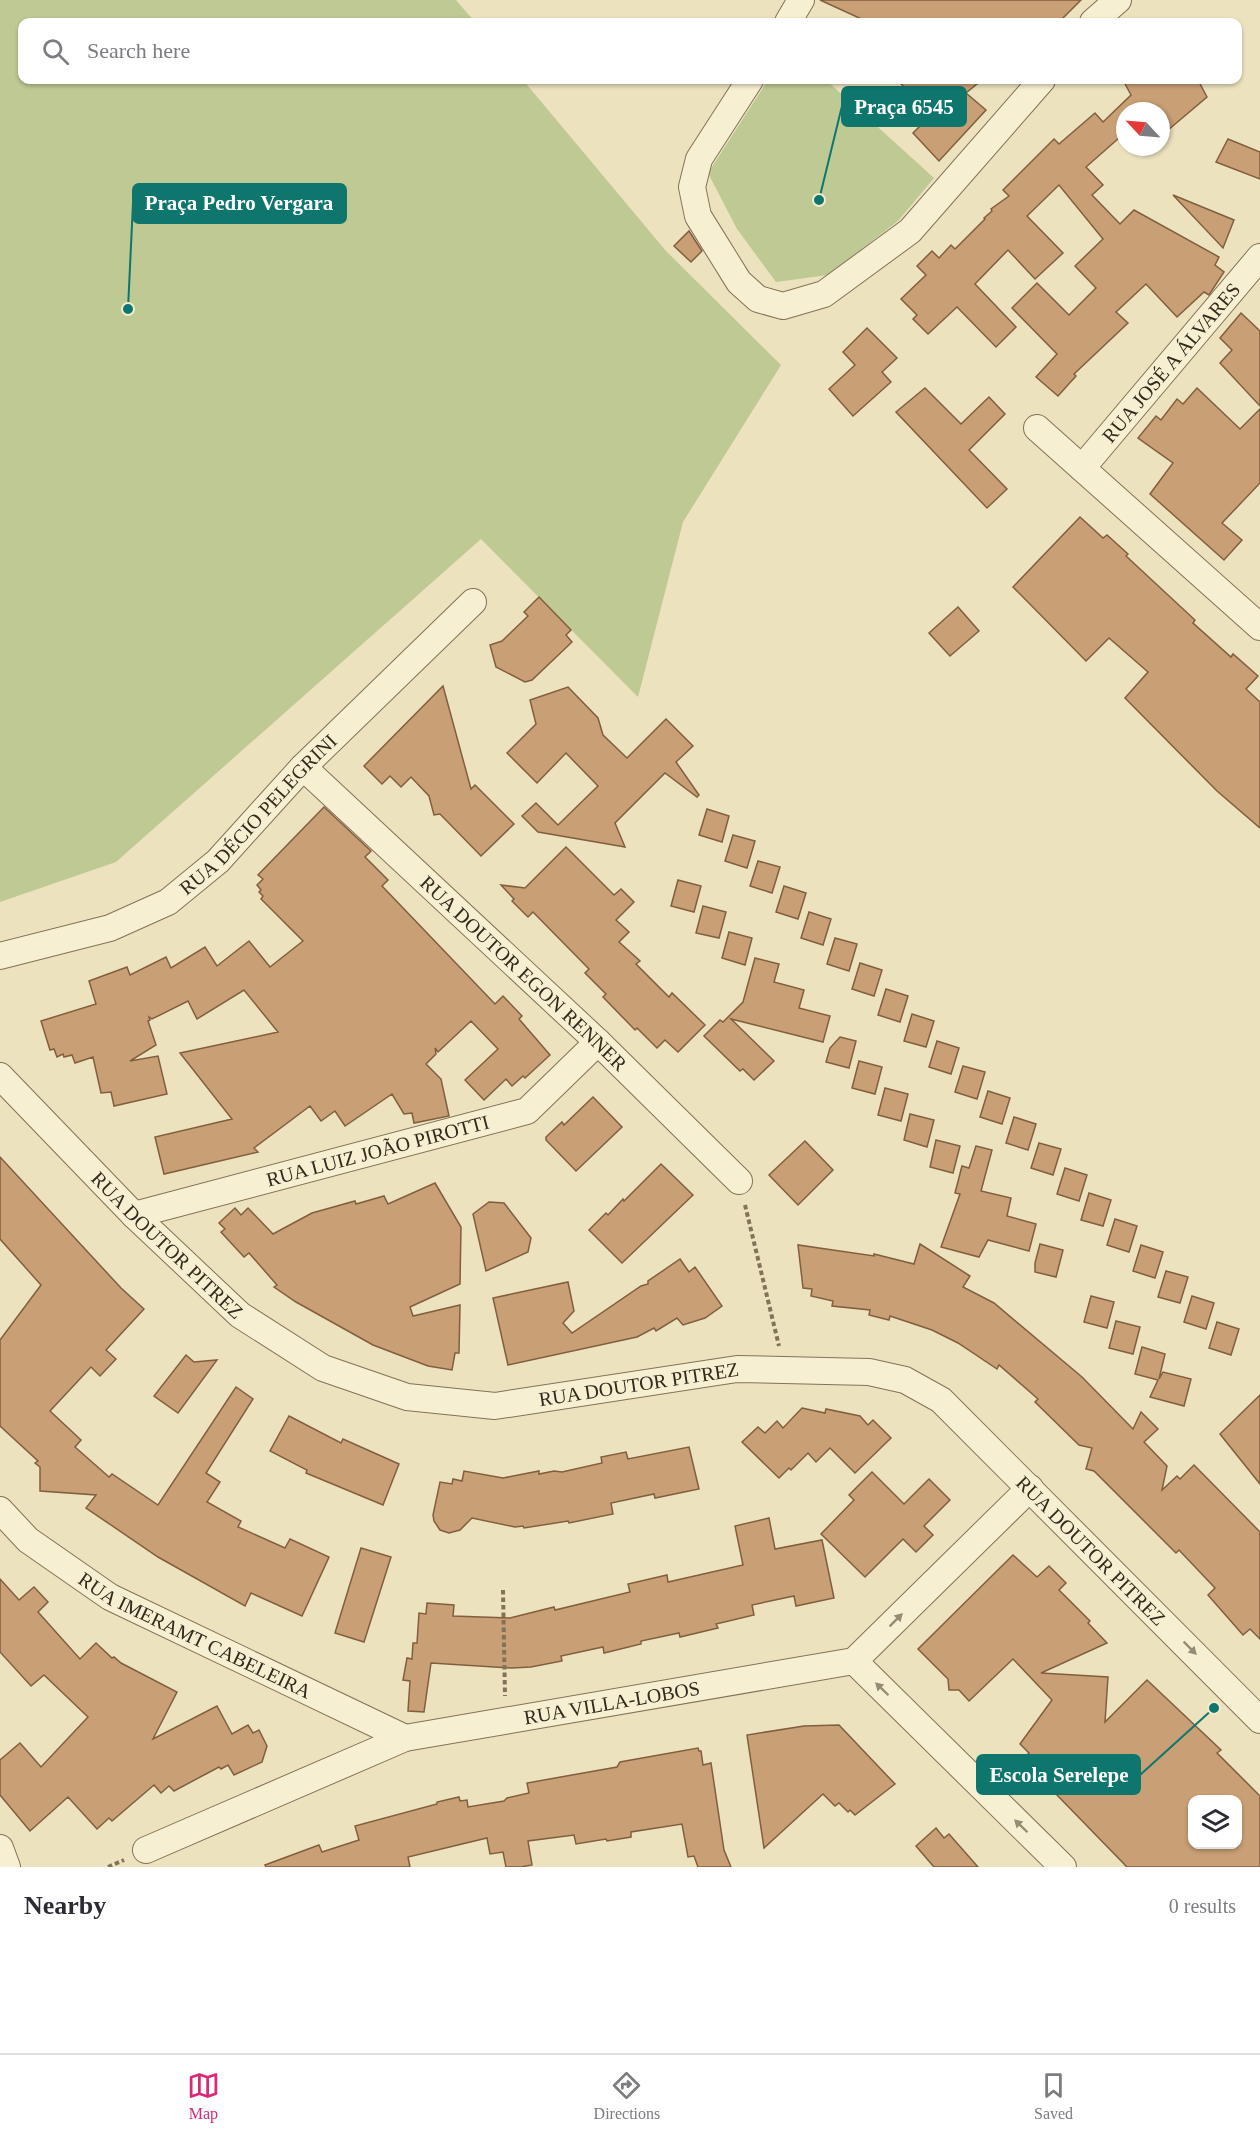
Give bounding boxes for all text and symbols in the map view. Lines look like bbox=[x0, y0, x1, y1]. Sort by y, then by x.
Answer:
search box bbox=[18, 18, 1242, 84]
icon: search bbox=[39, 35, 72, 68]
text: Search here bbox=[87, 38, 190, 63]
callout: Praça 6545 bbox=[842, 87, 966, 126]
text: Praça 6545 bbox=[854, 95, 954, 119]
north arrow bbox=[1116, 102, 1170, 156]
callout: Praça Pedro Vergara bbox=[133, 184, 346, 223]
text: Praça Pedro Vergara bbox=[145, 191, 334, 215]
street label: RUA JOSÉ A ÁLVARES bbox=[1098, 278, 1244, 447]
street label: RUA DÉCIO PELEGRINI bbox=[175, 730, 341, 899]
street label: RUA DOUTOR EGON RENNER bbox=[416, 871, 632, 1076]
street label: RUA LUIZ JOÃO PIROTTI bbox=[264, 1111, 491, 1191]
street label: RUA DOUTOR PITREZ bbox=[87, 1167, 248, 1323]
street label: RUA DOUTOR PITREZ bbox=[537, 1358, 740, 1410]
street label: RUA DOUTOR PITREZ bbox=[1012, 1471, 1170, 1630]
street label: RUA IMERAMT CABELEIRA bbox=[74, 1568, 315, 1703]
one-way arrow bbox=[888, 1614, 902, 1628]
one-way arrow bbox=[1183, 1641, 1197, 1655]
street label: RUA VILLA-LOBOS bbox=[522, 1677, 701, 1728]
one-way arrow bbox=[875, 1682, 890, 1696]
callout: Escola Serelepe bbox=[977, 1755, 1140, 1794]
text: Escola Serelepe bbox=[989, 1763, 1129, 1787]
map controls bbox=[1188, 1795, 1242, 1849]
button: layers bbox=[1188, 1795, 1242, 1849]
one-way arrow bbox=[1015, 1819, 1029, 1833]
text: Nearby bbox=[24, 1891, 106, 1920]
text: 0 results bbox=[1169, 1895, 1236, 1917]
tab: Map bbox=[187, 2069, 220, 2123]
tab: Directions bbox=[594, 2069, 660, 2123]
tab: Saved bbox=[1034, 2069, 1073, 2123]

